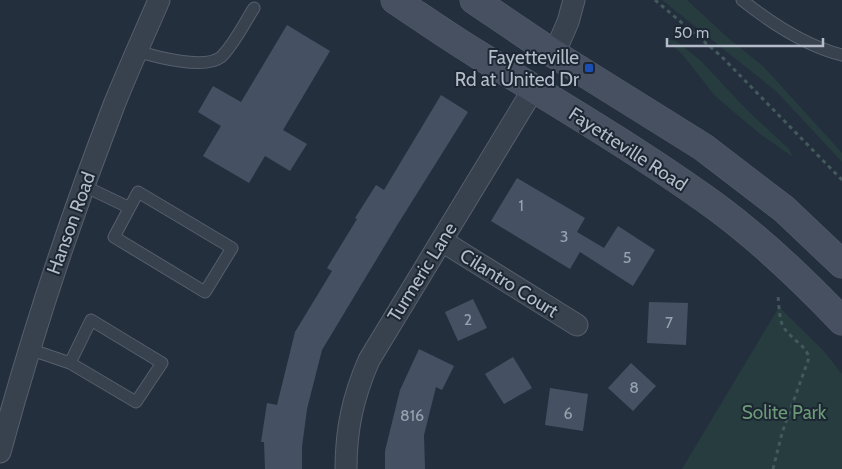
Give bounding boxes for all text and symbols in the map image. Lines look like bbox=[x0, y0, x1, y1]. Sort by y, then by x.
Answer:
scale bar bbox=[667, 15, 823, 47]
text: 50 m bbox=[674, 24, 709, 42]
place label: Fayetteville Rd at United Dr bbox=[455, 46, 579, 91]
marker: Fayetteville Rd at United Dr bbox=[583, 62, 595, 74]
street label: Fayetteville Road bbox=[564, 102, 692, 196]
street label: Hanson Road bbox=[42, 169, 100, 277]
house number: 1 bbox=[518, 196, 524, 215]
street label: Turmeric Lane bbox=[382, 218, 462, 326]
house number: 3 bbox=[560, 227, 568, 246]
street label: Cilantro Court bbox=[456, 244, 563, 323]
house number: 5 bbox=[623, 248, 631, 267]
house number: 2 bbox=[464, 310, 472, 329]
house number: 7 bbox=[665, 313, 673, 332]
house number: 8 bbox=[629, 378, 639, 397]
park label: Solite Park bbox=[742, 401, 827, 424]
house number: 6 bbox=[563, 404, 573, 423]
house number: 816 bbox=[400, 406, 424, 425]

